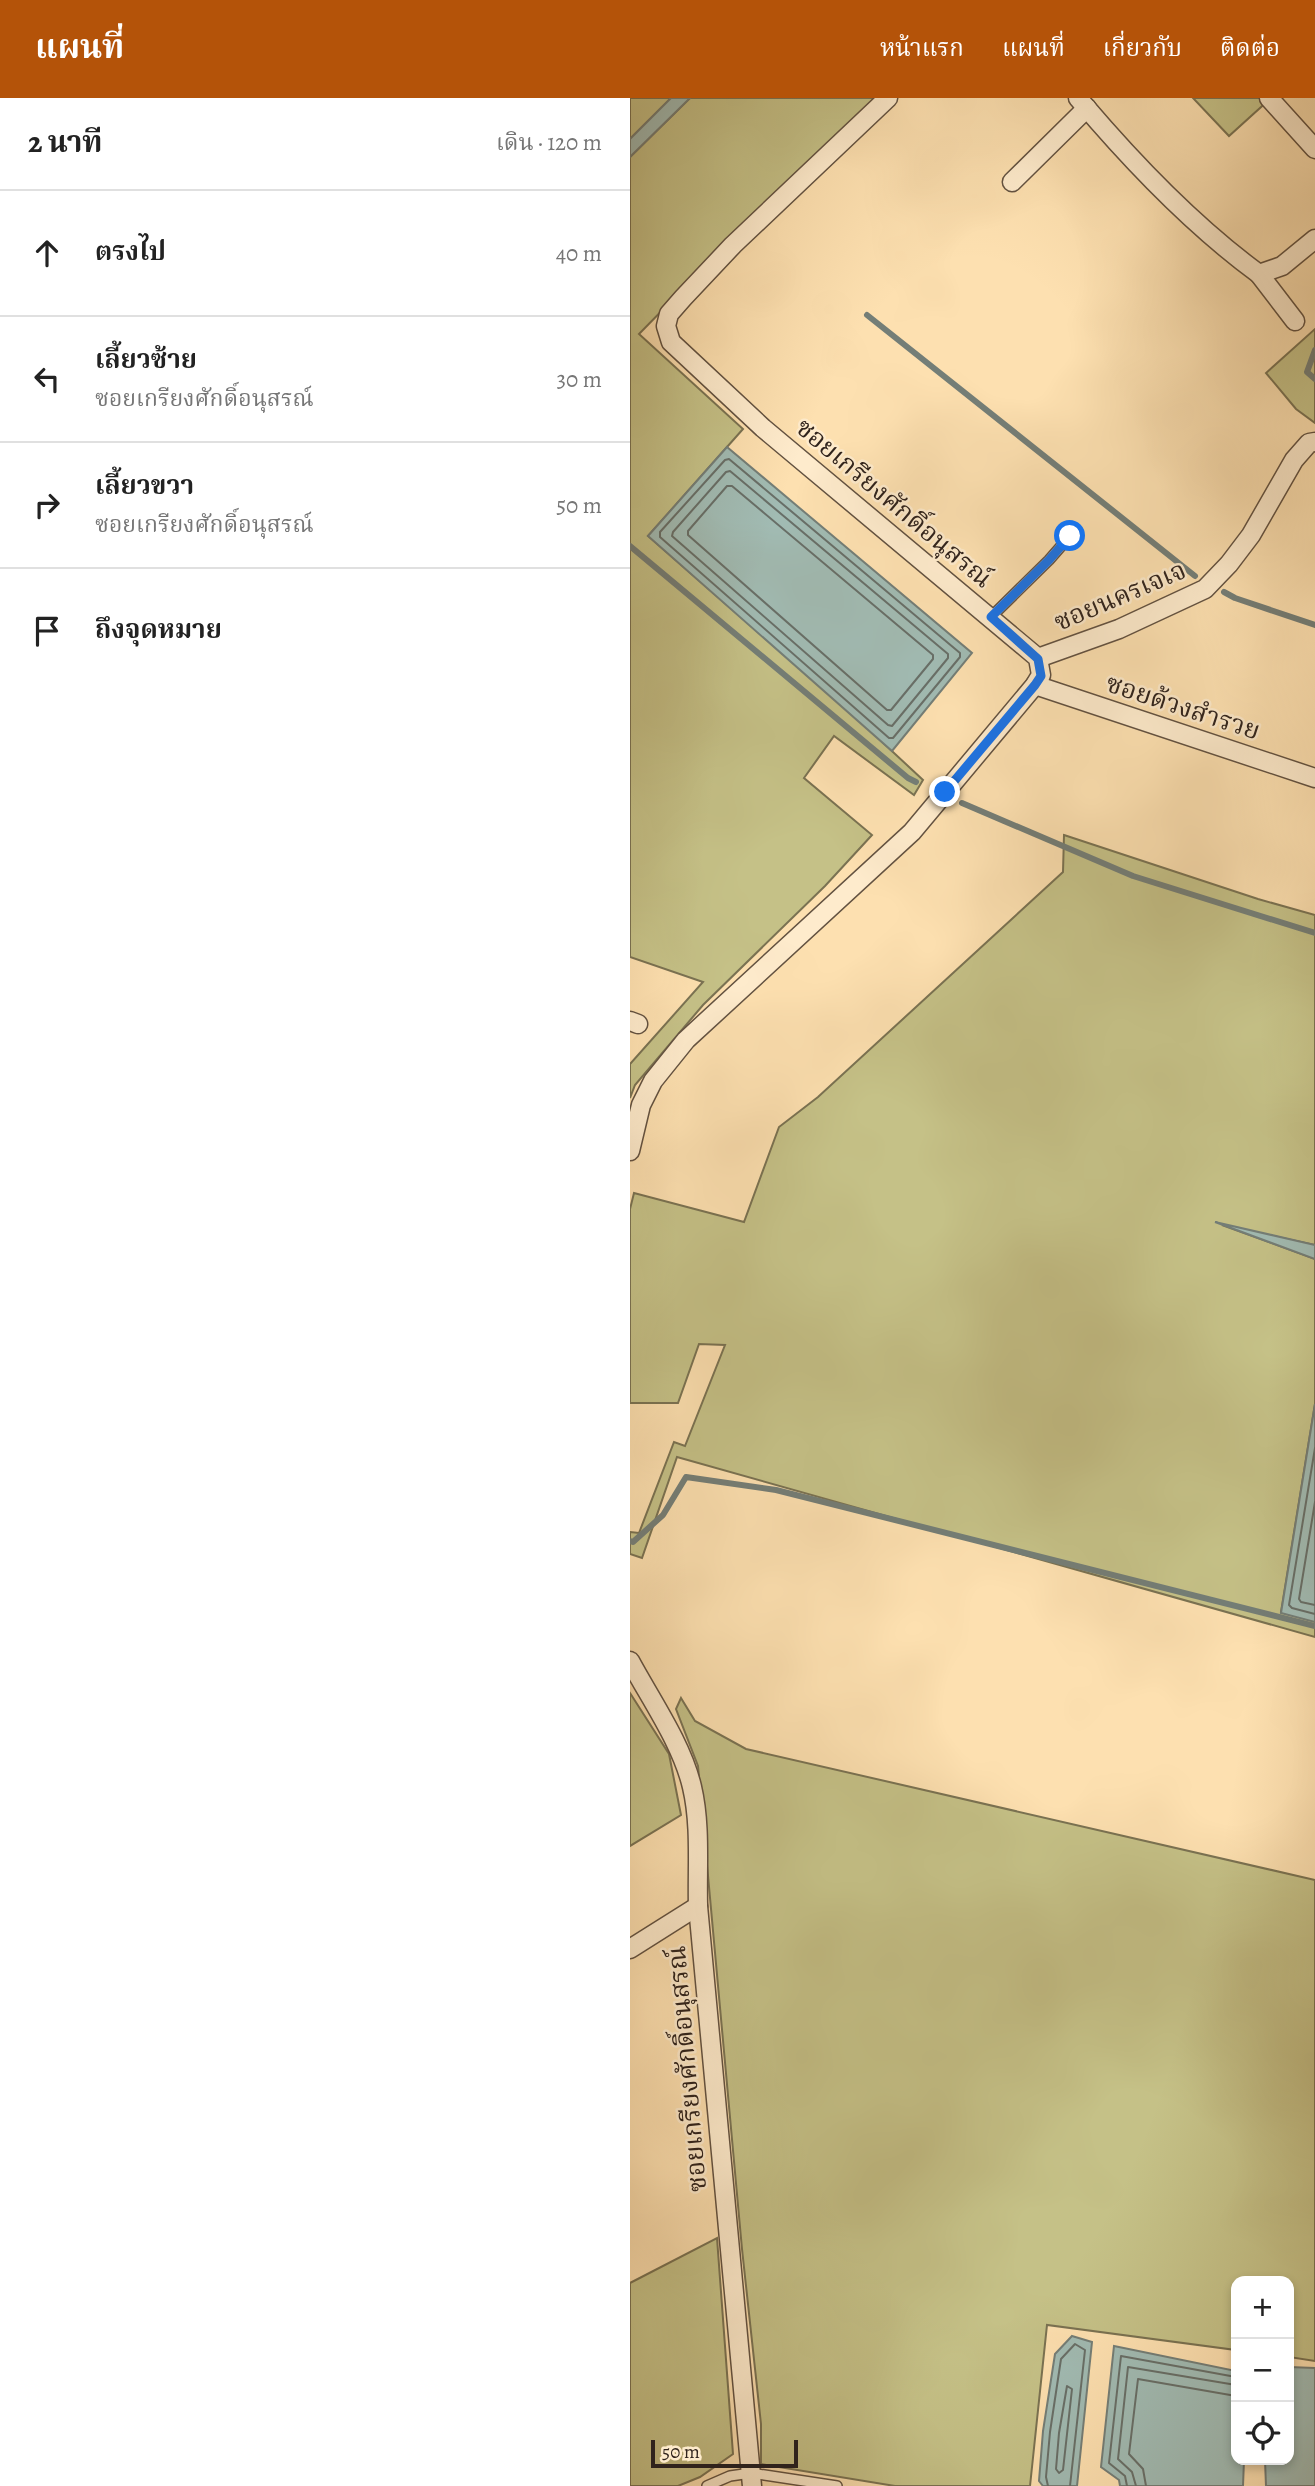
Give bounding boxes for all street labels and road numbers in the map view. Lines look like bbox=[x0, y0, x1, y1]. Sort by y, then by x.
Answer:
street label: ซอยเกรียงศักดิ์อนุสรณ์ bbox=[788, 409, 1001, 596]
street label: ซอยนครเจเจ bbox=[1049, 552, 1191, 640]
street label: ซอยด้วงสำรวย bbox=[1101, 666, 1265, 748]
street label: ซอยเกรียงศักดิ์อนุสรณ์ bbox=[657, 1944, 715, 2194]

